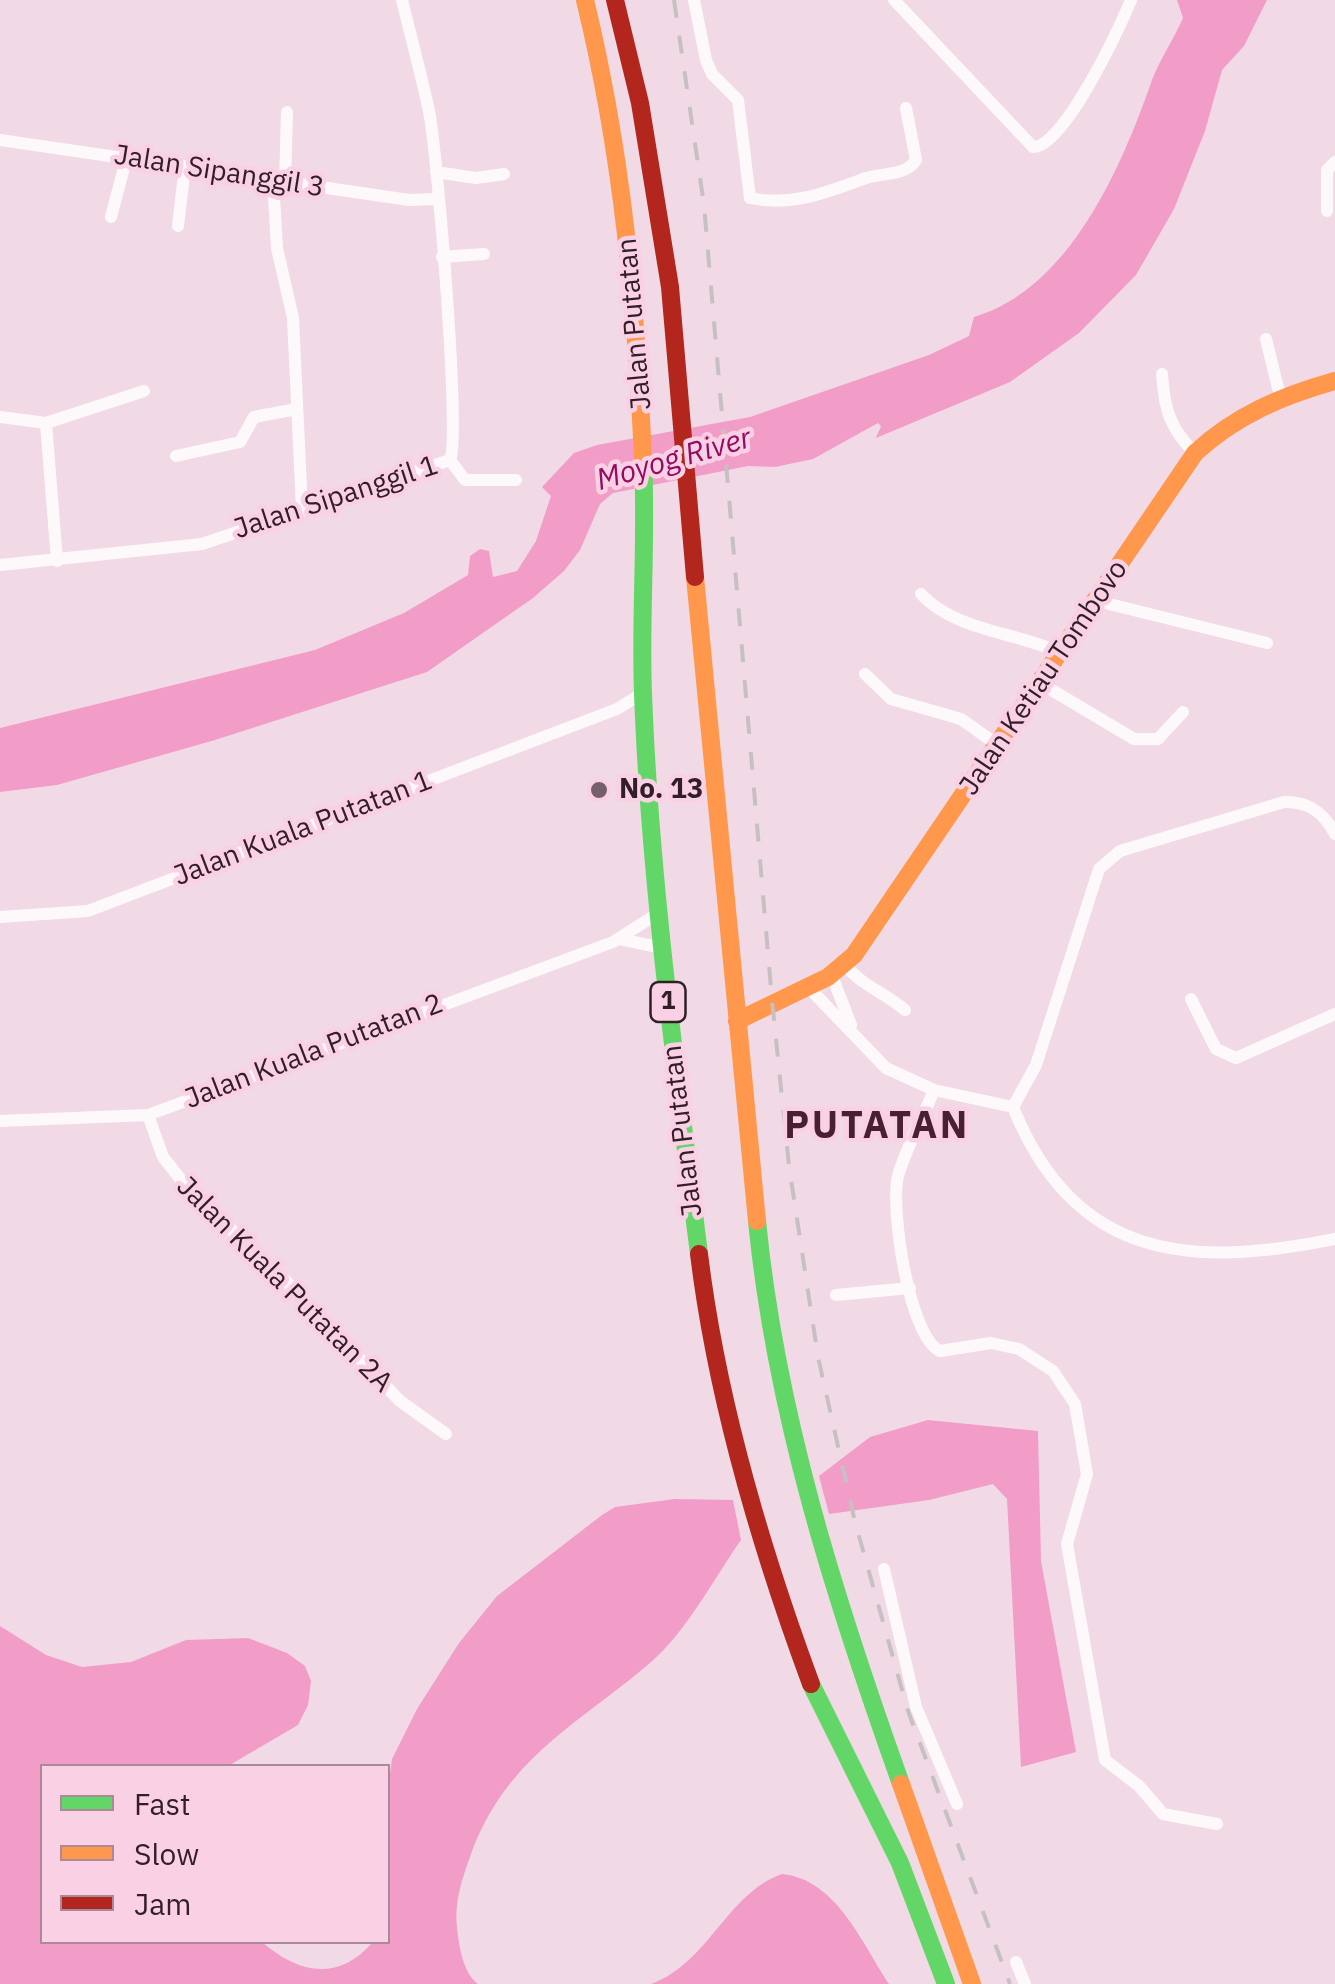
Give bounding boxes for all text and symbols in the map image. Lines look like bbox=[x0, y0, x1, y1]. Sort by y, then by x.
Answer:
street label: Jalan Sipanggil 3 bbox=[112, 139, 326, 205]
street label: Jalan Putatan bbox=[611, 237, 659, 411]
water label: Moyog River bbox=[592, 421, 756, 499]
street label: Jalan Sipanggil 1 bbox=[230, 449, 442, 547]
street label: Jalan Ketiau Tombovo bbox=[953, 554, 1135, 802]
street label: Jalan Kuala Putatan 1 bbox=[169, 764, 437, 894]
place label: No. 13 bbox=[619, 773, 704, 807]
marker: No. 13 bbox=[588, 779, 610, 801]
road number: 1 bbox=[650, 982, 686, 1022]
street label: Jalan Kuala Putatan 2 bbox=[180, 987, 448, 1117]
street label: Jalan Putatan bbox=[656, 1043, 710, 1219]
district label: PUTATAN bbox=[784, 1104, 970, 1150]
street label: Jalan Kuala Putatan 2A bbox=[169, 1170, 399, 1400]
legend bbox=[40, 1764, 390, 1944]
text: Fast bbox=[134, 1784, 191, 1823]
text: Slow bbox=[134, 1834, 199, 1873]
text: Jam bbox=[134, 1884, 192, 1923]

